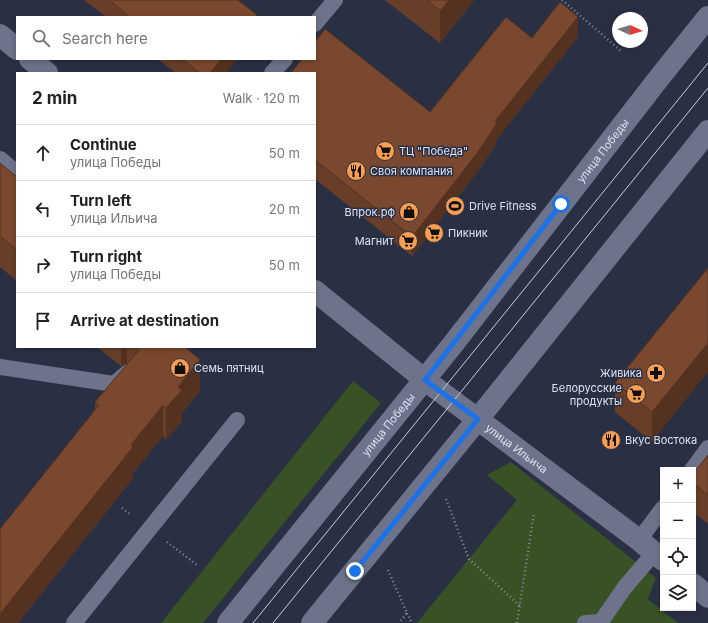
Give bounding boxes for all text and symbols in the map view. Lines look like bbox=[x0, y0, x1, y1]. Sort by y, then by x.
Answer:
north arrow bbox=[612, 12, 648, 48]
search box bbox=[16, 16, 316, 60]
icon: search bbox=[30, 27, 52, 49]
text: Search here bbox=[62, 29, 148, 48]
text: 2 min bbox=[32, 88, 77, 108]
text: Walk · 120 m bbox=[223, 90, 300, 106]
street label: улица Победы bbox=[574, 116, 632, 185]
text: Continue bbox=[70, 135, 137, 154]
supermarket icon: ТЦ "Победа" bbox=[374, 140, 396, 162]
icon: ahead bbox=[32, 142, 54, 164]
place label: ТЦ "Победа" bbox=[399, 144, 468, 158]
text: 50 m bbox=[269, 145, 300, 161]
text: улица Победы bbox=[70, 154, 161, 170]
restaurant icon: Своя компания bbox=[345, 160, 367, 182]
place label: Своя компания bbox=[370, 164, 453, 178]
text: Turn left bbox=[70, 191, 131, 210]
sports icon: Drive Fitness bbox=[444, 195, 466, 217]
route start bbox=[552, 195, 570, 213]
icon: left bbox=[32, 198, 54, 220]
place label: Drive Fitness bbox=[469, 199, 537, 213]
text: 20 m bbox=[269, 201, 300, 217]
shop icon: Впрок.рф bbox=[398, 201, 420, 223]
place label: Впрок.рф bbox=[345, 205, 395, 219]
text: улица Ильича bbox=[70, 210, 158, 226]
supermarket icon: Пикник bbox=[423, 222, 445, 244]
place label: Пикник bbox=[448, 226, 488, 240]
supermarket icon: Магнит bbox=[397, 230, 419, 252]
place label: Магнит bbox=[355, 234, 395, 248]
text: Turn right bbox=[70, 247, 142, 266]
icon: right bbox=[32, 254, 54, 276]
text: 50 m bbox=[269, 257, 300, 273]
text: улица Победы bbox=[70, 266, 161, 282]
icon: arrive bbox=[32, 310, 54, 332]
text: Arrive at destination bbox=[70, 311, 219, 330]
shop icon: Семь пятниц bbox=[169, 357, 191, 379]
place label: Семь пятниц bbox=[194, 361, 264, 375]
pharmacy icon: Живика bbox=[645, 362, 667, 384]
place label: Живика bbox=[600, 366, 642, 380]
place label: Белорусские продукты bbox=[552, 381, 622, 408]
supermarket icon: Белорусские продукты bbox=[625, 383, 647, 405]
street label: улица Победы bbox=[358, 390, 418, 459]
street label: улица Ильича bbox=[483, 421, 551, 476]
restaurant icon: Вкус Востока bbox=[600, 429, 622, 451]
place label: Вкус Востока bbox=[625, 433, 697, 447]
map controls bbox=[660, 467, 696, 611]
button: + bbox=[660, 467, 696, 503]
button: − bbox=[660, 503, 696, 539]
button: locate bbox=[660, 539, 696, 575]
route end bbox=[346, 562, 364, 580]
button: layers bbox=[660, 575, 696, 611]

